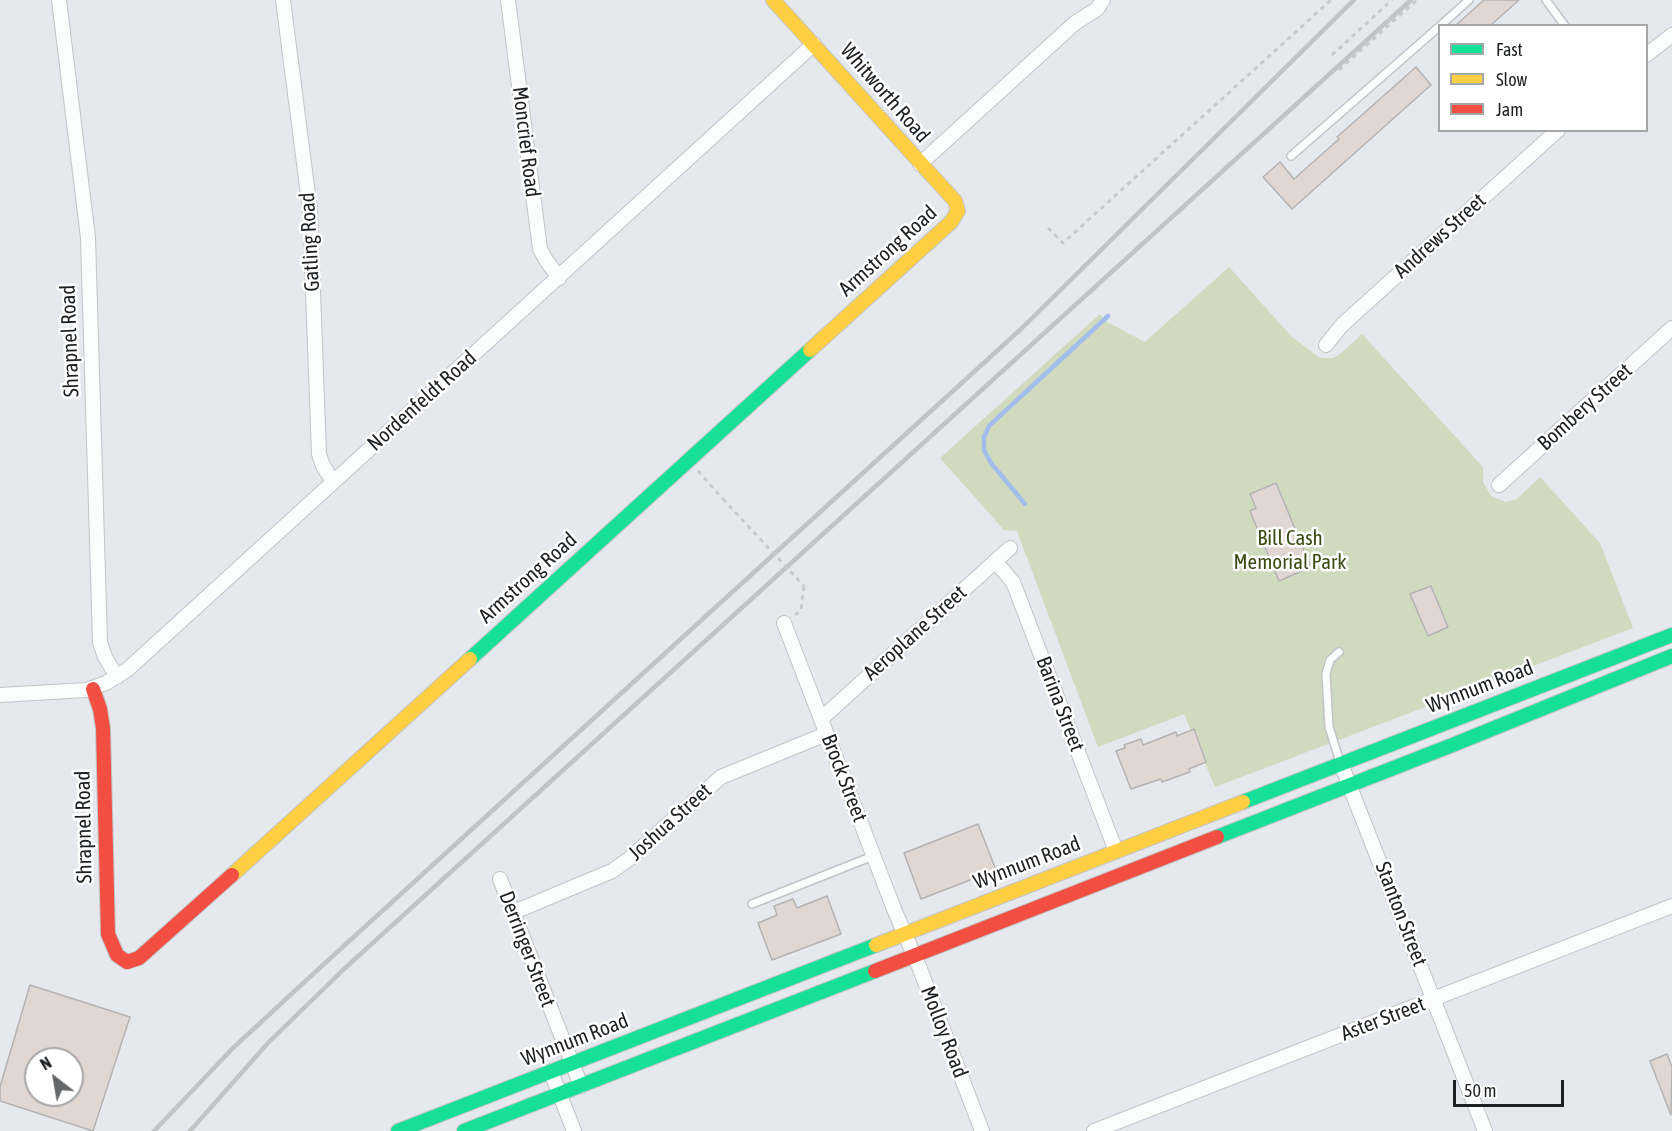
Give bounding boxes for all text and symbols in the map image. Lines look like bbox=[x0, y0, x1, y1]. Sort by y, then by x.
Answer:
legend bbox=[1438, 24, 1648, 132]
street label: Whitworth Road bbox=[835, 38, 935, 148]
text: Fast bbox=[1496, 39, 1523, 60]
text: Slow bbox=[1496, 69, 1527, 90]
street label: Moncrief Road bbox=[507, 85, 545, 199]
text: Jam bbox=[1496, 99, 1523, 120]
street label: Andrews Street bbox=[1389, 188, 1491, 284]
street label: Gatling Road bbox=[295, 192, 325, 292]
street label: Armstrong Road bbox=[834, 200, 942, 302]
street label: Shrapnel Road bbox=[55, 284, 85, 398]
street label: Nordenfeldt Road bbox=[362, 346, 482, 456]
street label: Bombery Street bbox=[1533, 358, 1637, 456]
park label: Bill Cash Memorial Park bbox=[1234, 525, 1346, 575]
street label: Armstrong Road bbox=[474, 527, 582, 629]
street label: Aeroplane Street bbox=[858, 580, 972, 686]
street label: Barina Street bbox=[1030, 653, 1090, 755]
street label: Wynnum Road bbox=[1423, 655, 1537, 719]
street label: Brock Street bbox=[816, 731, 872, 825]
street label: Shrapnel Road bbox=[70, 770, 98, 884]
street label: Joshua Street bbox=[623, 778, 717, 866]
street label: Wynnum Road bbox=[970, 831, 1084, 895]
street label: Stanton Street bbox=[1370, 858, 1432, 970]
street label: Derringer Street bbox=[493, 888, 561, 1010]
street label: Molloy Road bbox=[915, 983, 973, 1081]
street label: Aster Street bbox=[1337, 991, 1429, 1047]
street label: Wynnum Road bbox=[518, 1008, 632, 1072]
north arrow bbox=[24, 1047, 84, 1107]
text: N bbox=[37, 1053, 54, 1073]
scale bar bbox=[1456, 1068, 1567, 1106]
text: 50 m bbox=[1464, 1080, 1496, 1101]

